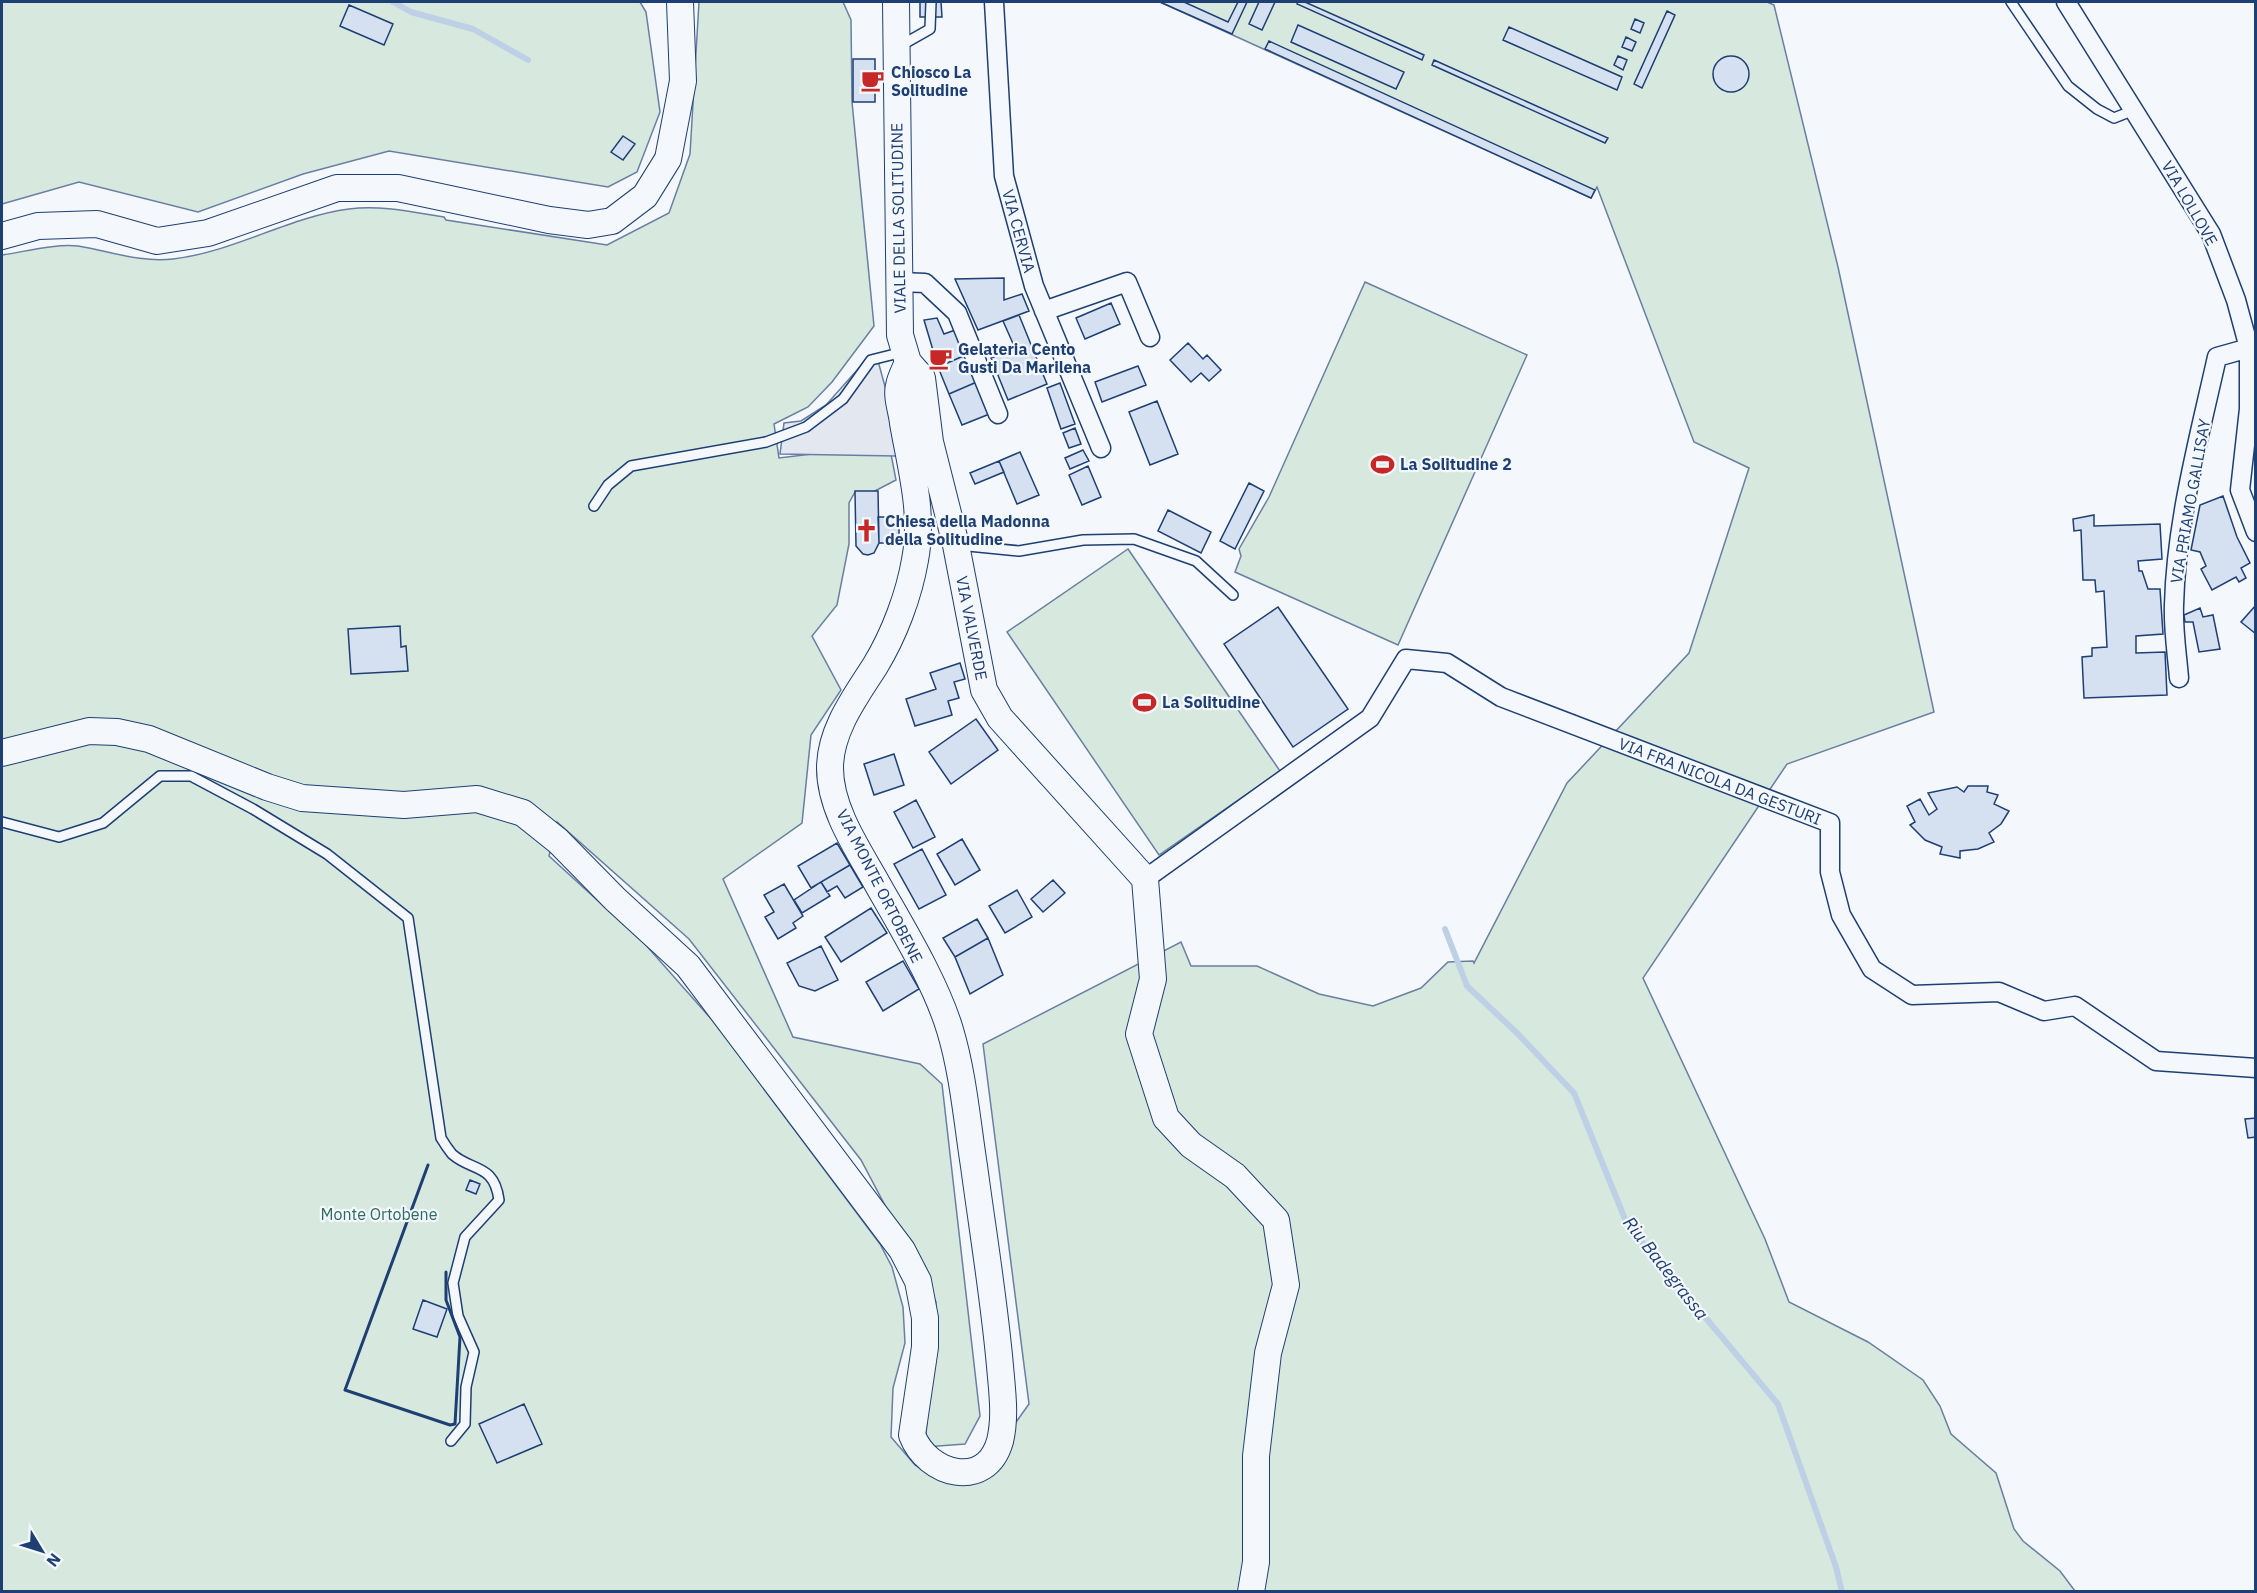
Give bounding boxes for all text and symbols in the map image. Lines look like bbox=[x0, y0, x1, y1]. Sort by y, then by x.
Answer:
place label: Chiosco La Solitudine bbox=[891, 62, 971, 100]
cafe icon: Chiosco La Solitudine bbox=[860, 68, 886, 94]
street label: VIALE DELLA SOLITUDINE bbox=[886, 123, 910, 313]
street label: VIA LOLLOVE bbox=[2158, 157, 2222, 249]
street label: VIA CERVIA bbox=[998, 187, 1040, 275]
place label: Gelateria Cento Gusti Da Marilena bbox=[958, 339, 1091, 377]
cafe icon: Gelateria Cento Gusti Da Marilena bbox=[927, 345, 953, 371]
street label: VIA PRIAMO GALLISAY bbox=[2166, 417, 2214, 585]
sports icon: La Solitudine 2 bbox=[1369, 451, 1395, 477]
place label: La Solitudine 2 bbox=[1400, 454, 1512, 474]
place label: Chiesa della Madonna della Solitudine bbox=[885, 511, 1050, 549]
church icon: Chiesa della Madonna della Solitudine bbox=[854, 517, 880, 543]
street label: VIA VALVERDE bbox=[952, 574, 992, 682]
sports icon: La Solitudine bbox=[1131, 689, 1157, 715]
place label: La Solitudine bbox=[1162, 692, 1260, 712]
street label: VIA FRA NICOLA DA GESTURI bbox=[1616, 733, 1824, 829]
street label: VIA MONTE ORTOBENE bbox=[833, 806, 927, 966]
park label: Monte Ortobene bbox=[321, 1204, 438, 1224]
water label: Riu Badegrassa bbox=[1618, 1212, 1714, 1324]
north arrow bbox=[12, 1521, 72, 1581]
text: N bbox=[42, 1550, 65, 1571]

